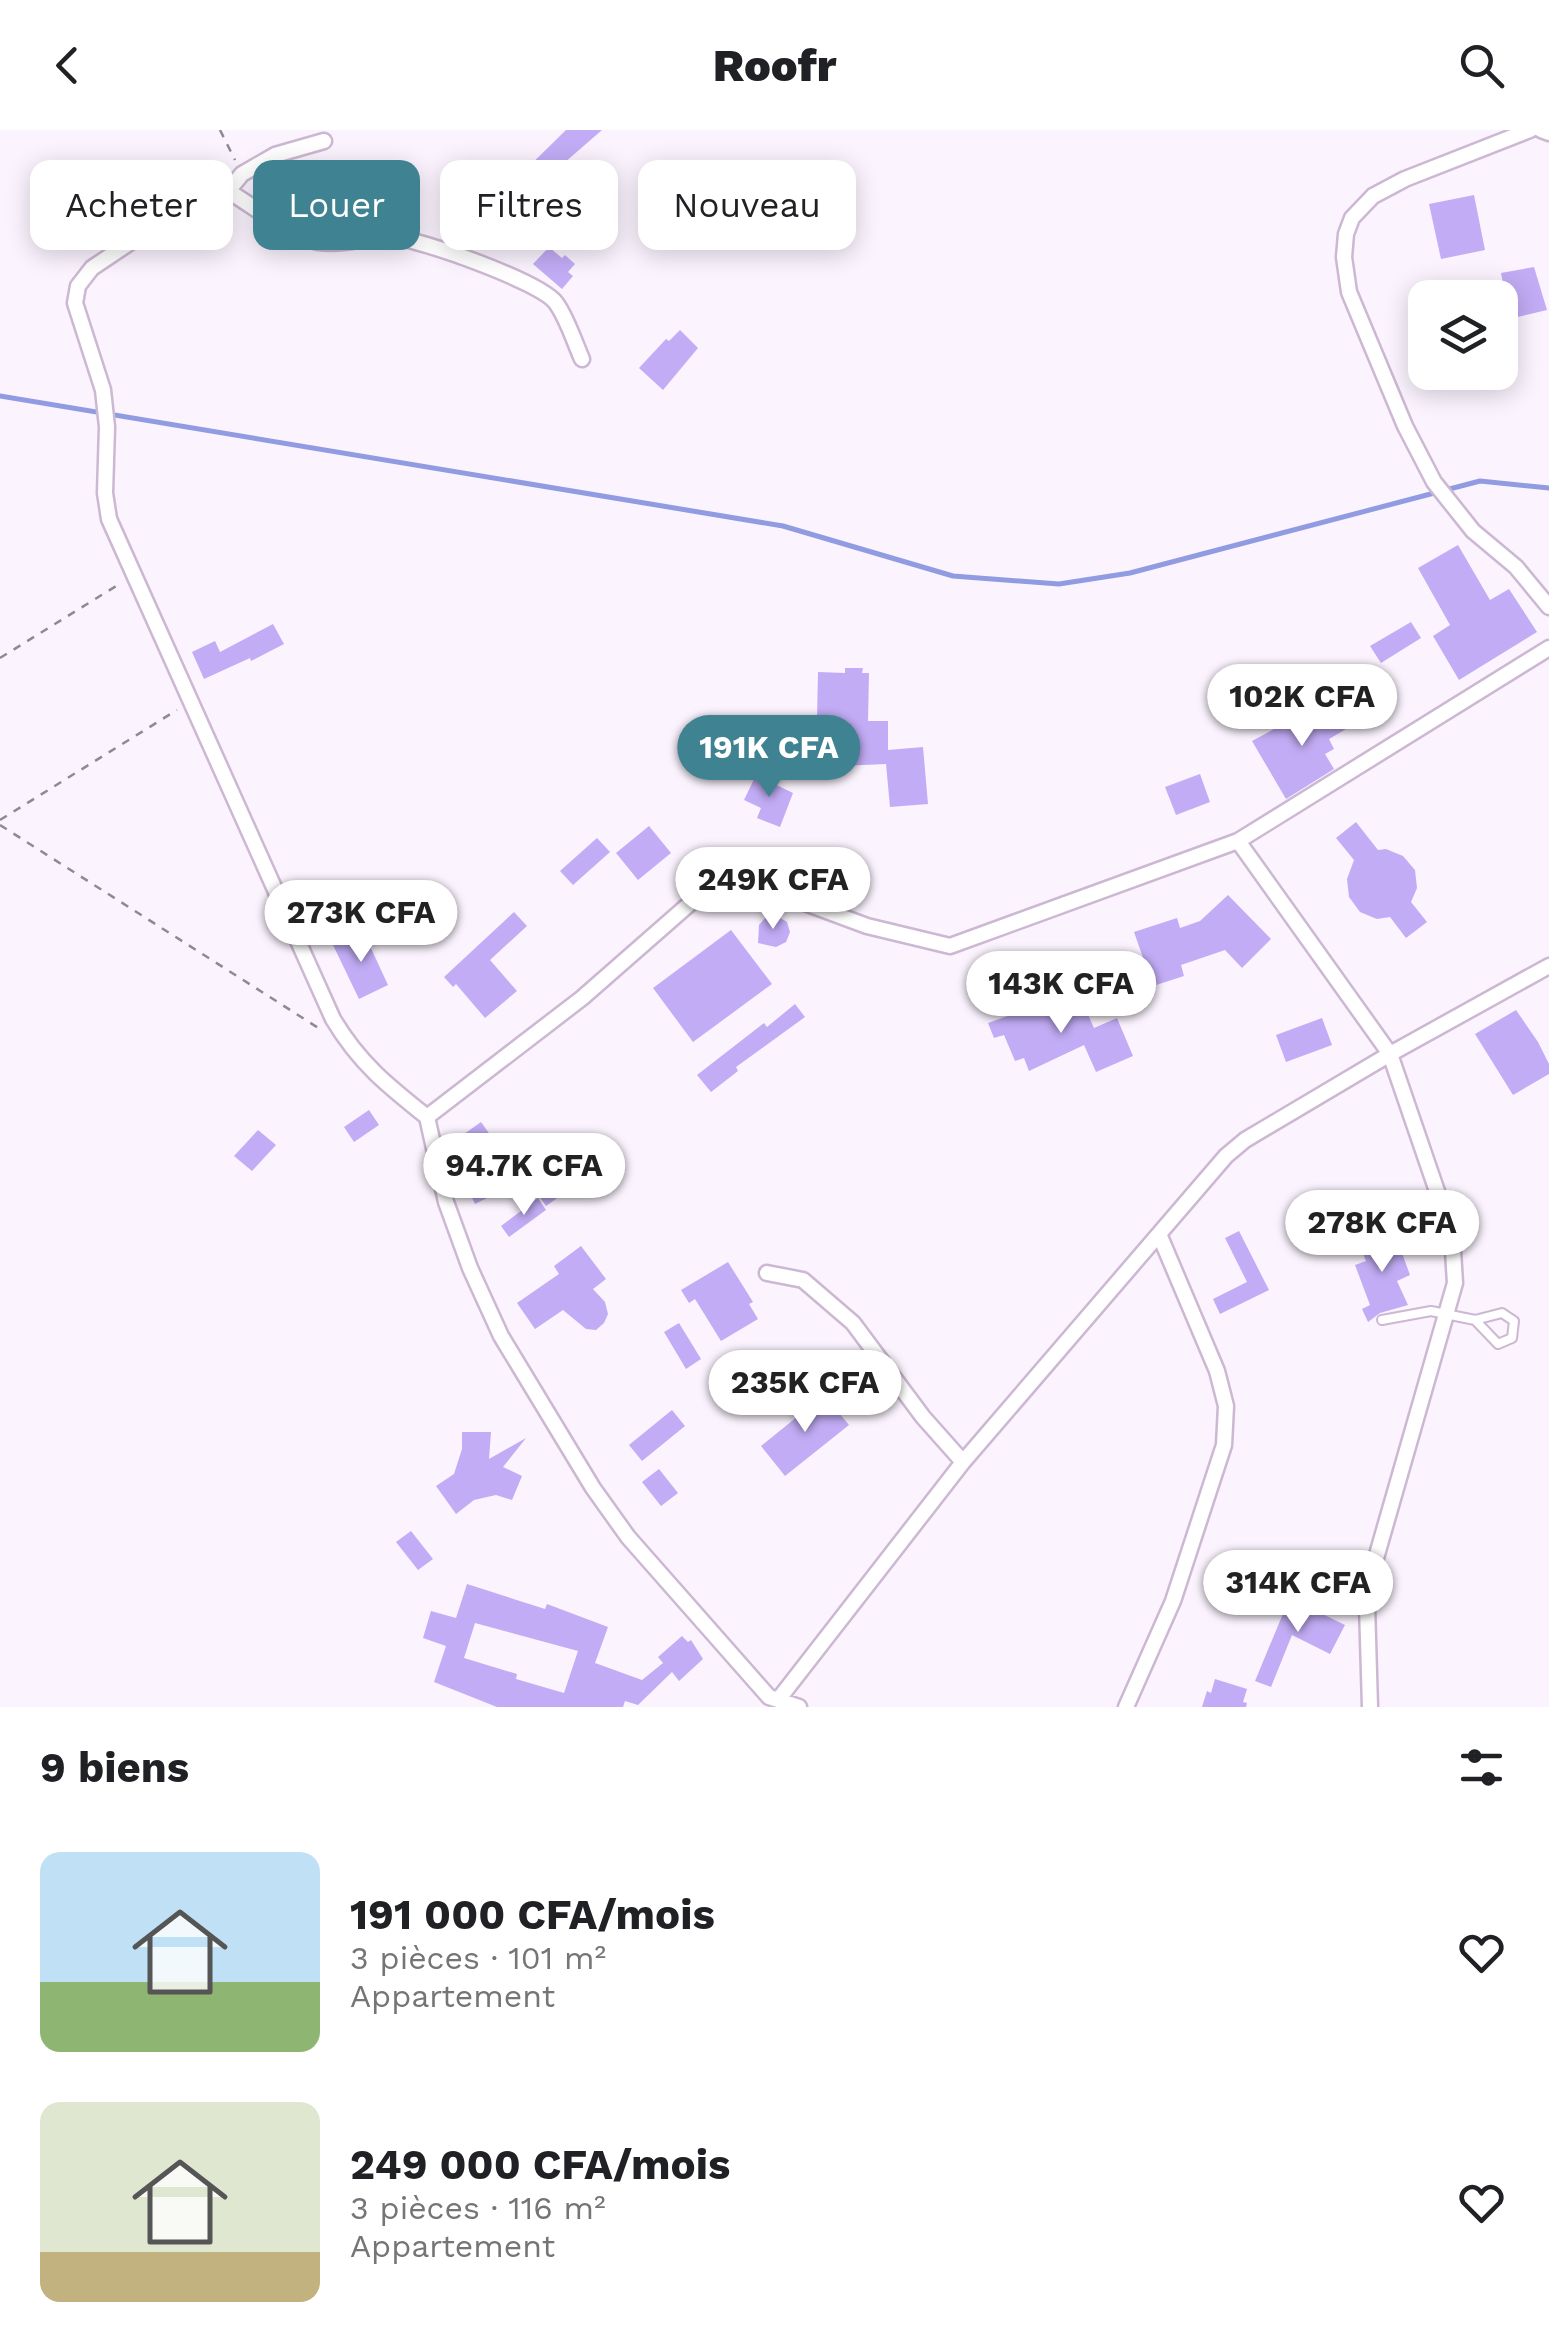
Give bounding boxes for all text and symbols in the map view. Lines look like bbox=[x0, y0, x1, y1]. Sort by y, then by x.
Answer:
icon: back bbox=[40, 38, 95, 93]
icon: search bbox=[1454, 38, 1509, 93]
text: Roofr bbox=[713, 39, 836, 92]
chip: Acheter bbox=[30, 160, 233, 250]
chip: Louer bbox=[253, 160, 420, 250]
chip: Filtres bbox=[440, 160, 618, 250]
chip: Nouveau bbox=[638, 160, 856, 250]
map controls bbox=[1408, 280, 1518, 390]
button: layers bbox=[1408, 280, 1518, 390]
pin: 102K CFA bbox=[1199, 664, 1405, 749]
text: 102K CFA bbox=[1229, 677, 1375, 715]
pin: 191K CFA bbox=[666, 715, 872, 800]
text: 191K CFA bbox=[699, 728, 839, 766]
pin: 249K CFA bbox=[670, 847, 876, 932]
text: 249K CFA bbox=[697, 860, 849, 898]
pin: 273K CFA bbox=[258, 880, 464, 965]
text: 273K CFA bbox=[286, 893, 436, 931]
pin: 143K CFA bbox=[958, 951, 1164, 1036]
text: 143K CFA bbox=[988, 964, 1134, 1002]
pin: 94.7K CFA bbox=[410, 1133, 638, 1218]
text: 94.7K CFA bbox=[445, 1146, 603, 1184]
pin: 278K CFA bbox=[1279, 1190, 1485, 1275]
text: 278K CFA bbox=[1307, 1203, 1457, 1241]
pin: 235K CFA bbox=[702, 1350, 908, 1435]
text: 235K CFA bbox=[731, 1363, 879, 1401]
pin: 314K CFA bbox=[1195, 1550, 1401, 1635]
text: 314K CFA bbox=[1225, 1563, 1371, 1601]
icon: filters bbox=[1454, 1740, 1509, 1795]
text: 9 biens bbox=[40, 1743, 189, 1792]
text: 191 000 CFA/mois bbox=[350, 1890, 715, 1939]
icon: home bbox=[120, 1892, 240, 2012]
icon: heart bbox=[1454, 1925, 1509, 1980]
text: 3 pièces · 101 m² bbox=[350, 1939, 606, 1977]
text: Appartement bbox=[350, 1977, 555, 2015]
text: 249 000 CFA/mois bbox=[350, 2140, 730, 2189]
icon: home bbox=[120, 2142, 240, 2262]
icon: heart bbox=[1454, 2175, 1509, 2230]
text: 3 pièces · 116 m² bbox=[350, 2189, 606, 2227]
text: Appartement bbox=[350, 2227, 555, 2265]

